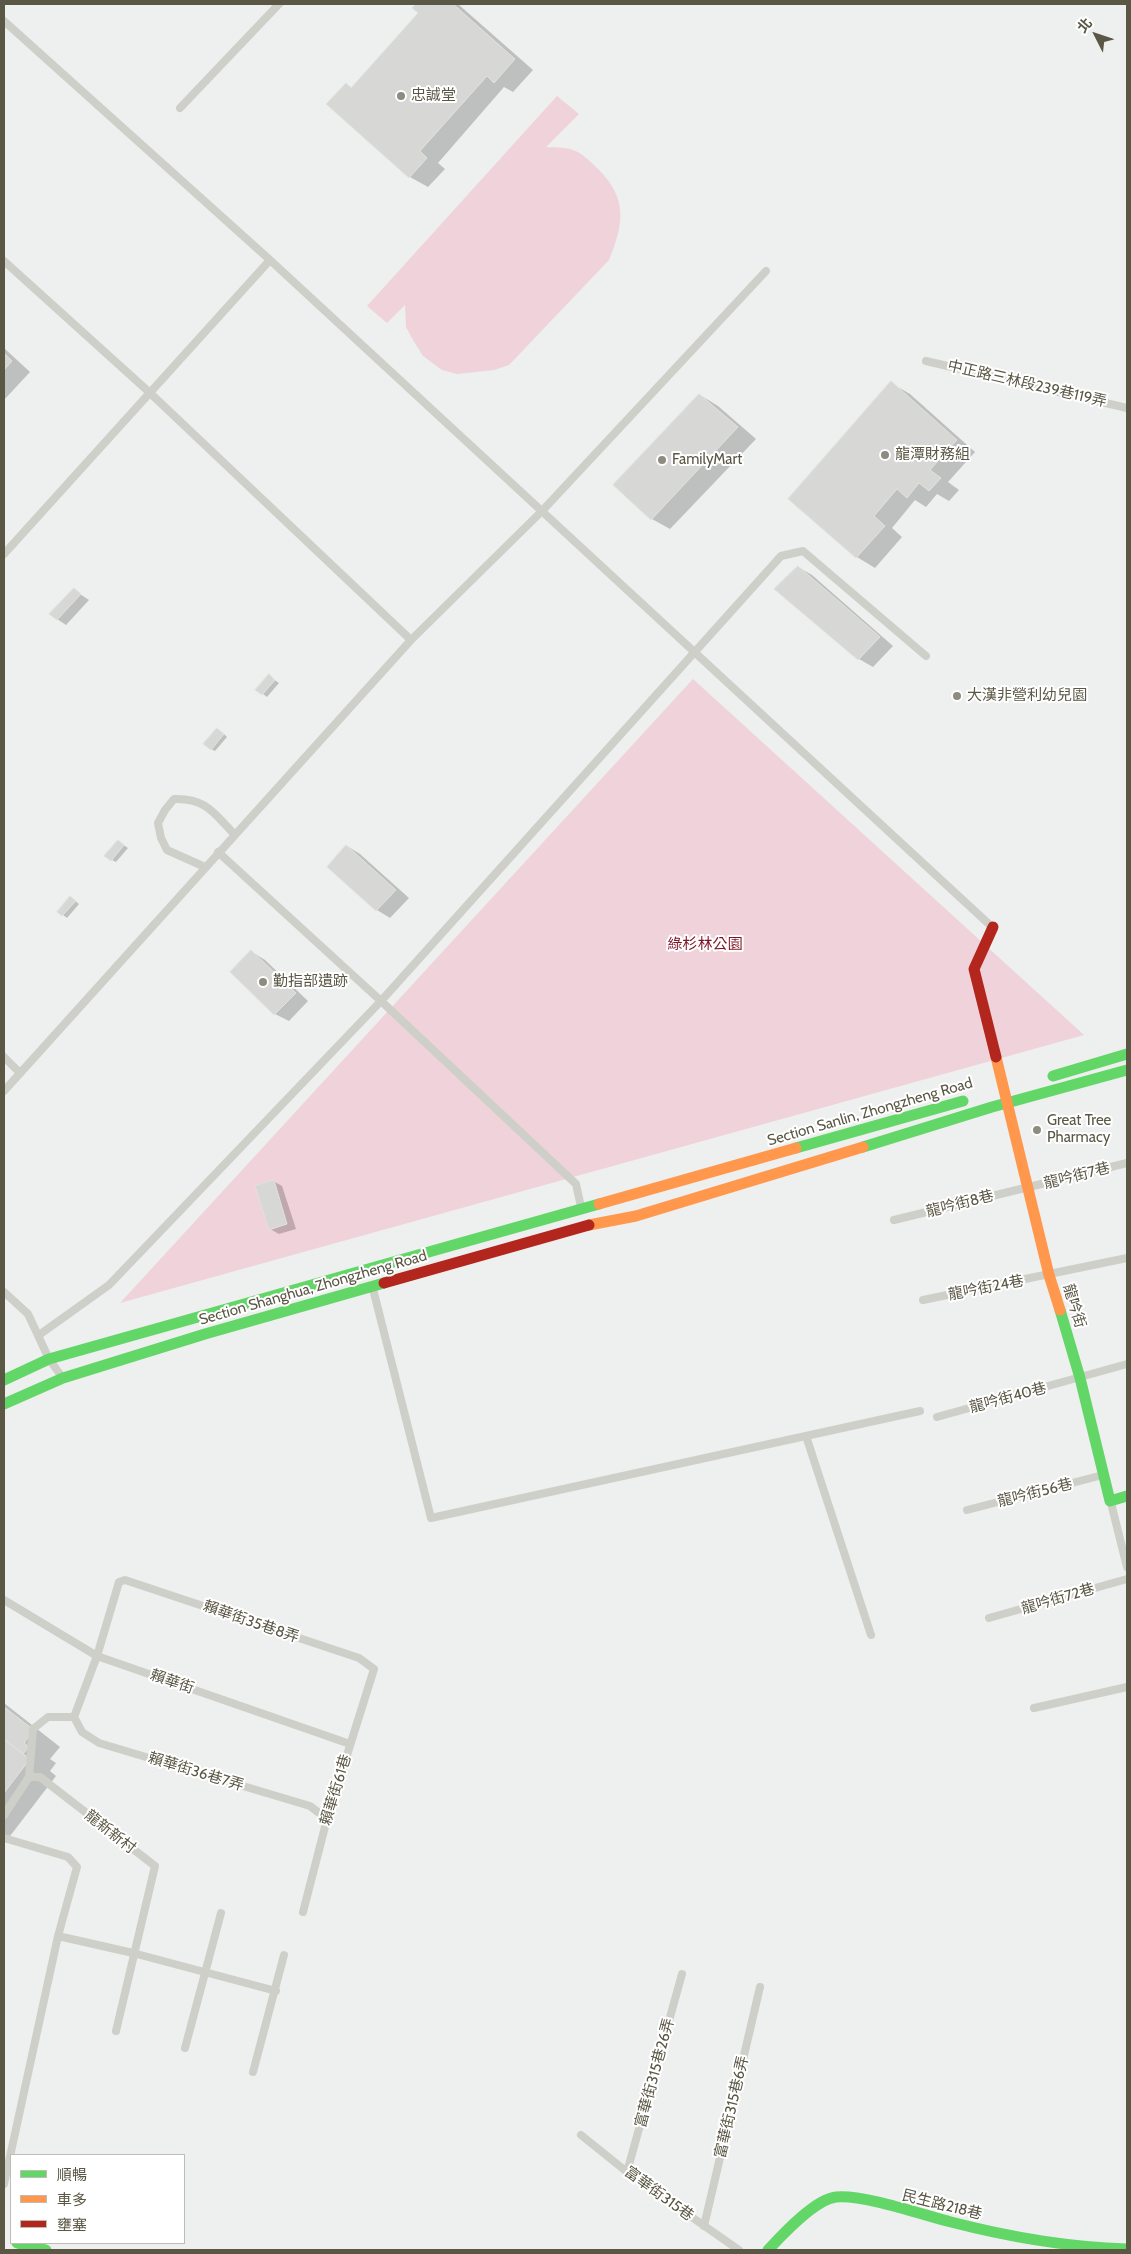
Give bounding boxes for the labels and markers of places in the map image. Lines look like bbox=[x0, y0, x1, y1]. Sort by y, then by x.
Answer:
place label: 忠誠堂 bbox=[411, 87, 456, 105]
marker: 忠誠堂 bbox=[395, 90, 407, 102]
place label: 龍潭財務組 bbox=[895, 446, 970, 464]
marker: 龍潭財務組 bbox=[879, 449, 891, 461]
place label: FamilyMart bbox=[672, 451, 742, 469]
marker: FamilyMart bbox=[656, 454, 668, 466]
place label: 大漢非營利幼兒園 bbox=[967, 687, 1087, 705]
marker: 大漢非營利幼兒園 bbox=[951, 690, 963, 702]
place label: 勤指部遺跡 bbox=[273, 973, 348, 991]
marker: 勤指部遺跡 bbox=[257, 976, 269, 988]
place label: Great Tree Pharmacy bbox=[1047, 1112, 1111, 1147]
marker: Great Tree Pharmacy bbox=[1031, 1124, 1043, 1136]

